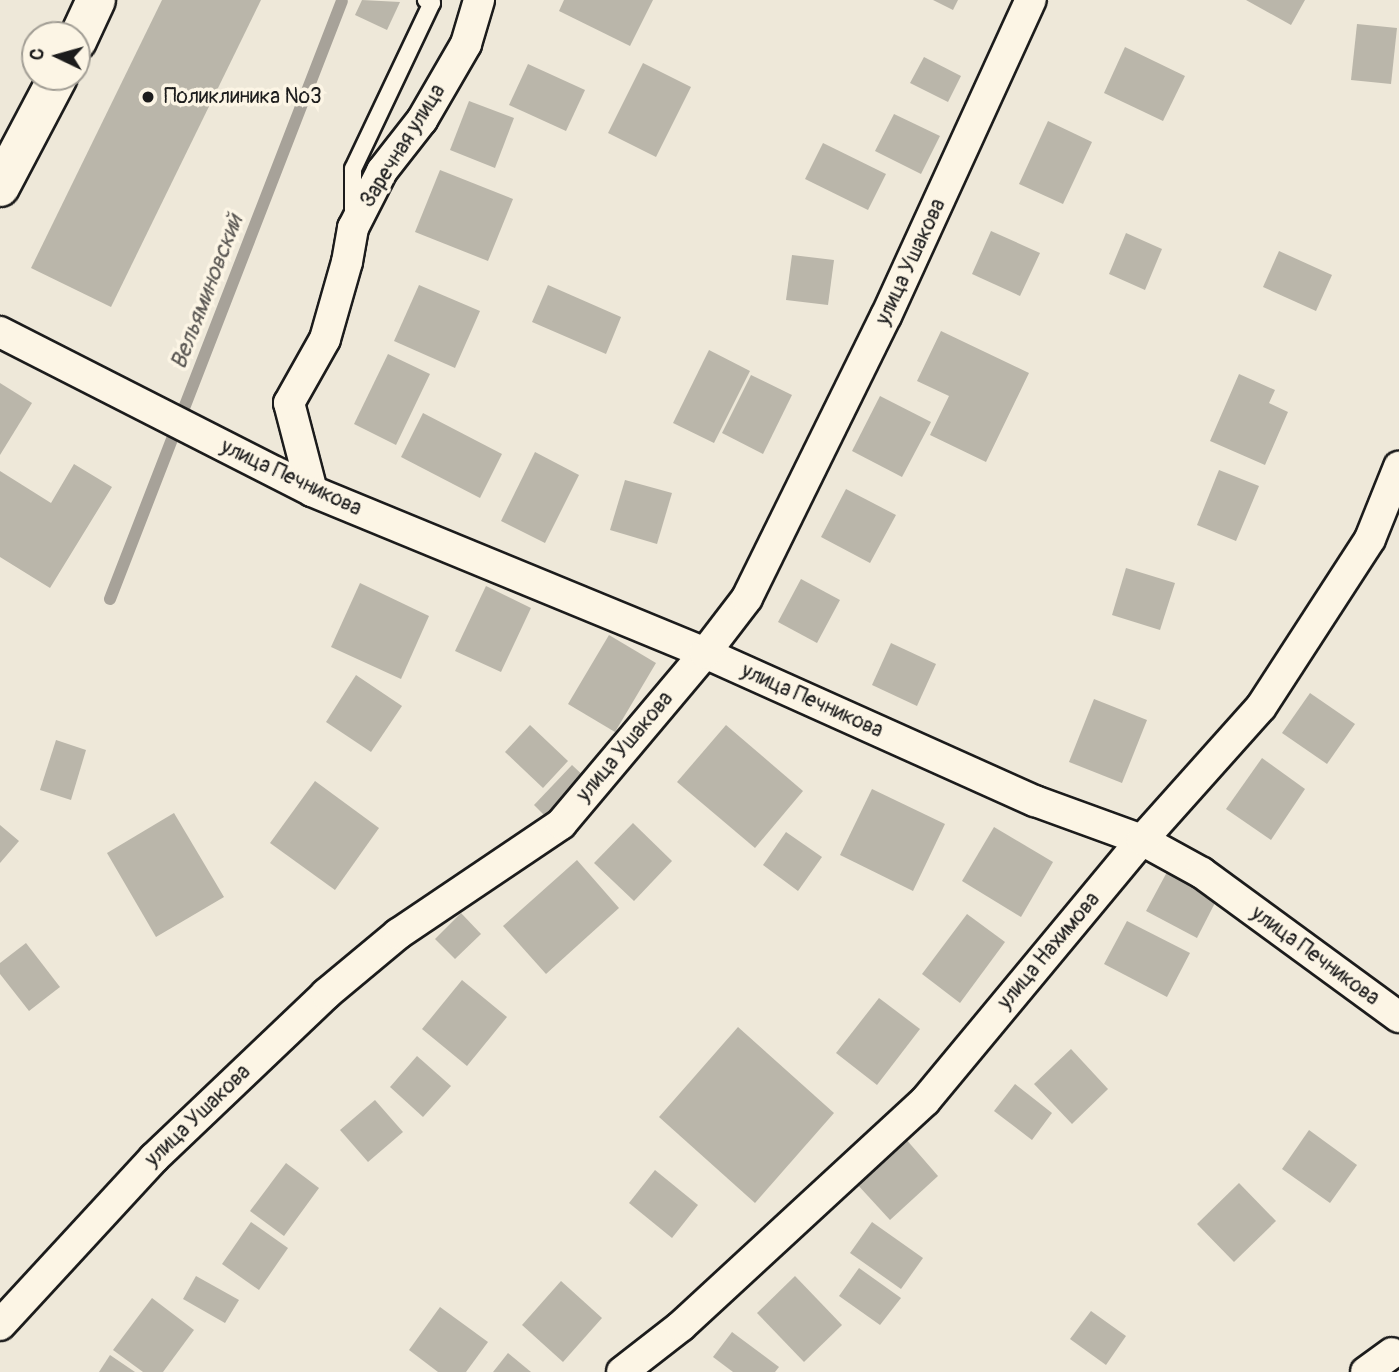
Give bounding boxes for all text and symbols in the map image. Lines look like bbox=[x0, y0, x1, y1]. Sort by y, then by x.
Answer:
north arrow bbox=[21, 21, 91, 91]
text: С bbox=[25, 47, 50, 61]
street label: Заречная улица bbox=[355, 80, 451, 212]
place label: Поликлиника №3 bbox=[164, 84, 322, 110]
marker: Поликлиника №3 bbox=[138, 87, 158, 107]
street label: улица Ушакова bbox=[871, 195, 951, 329]
water label: Вельяминовский bbox=[165, 211, 249, 373]
street label: улица Печникова bbox=[217, 434, 365, 522]
street label: улица Печникова bbox=[737, 658, 887, 744]
street label: улица Ушакова bbox=[572, 687, 678, 807]
street label: улица Нахимова bbox=[993, 887, 1105, 1015]
street label: улица Печникова bbox=[1246, 901, 1384, 1011]
street label: улица Ушакова bbox=[140, 1060, 256, 1172]

